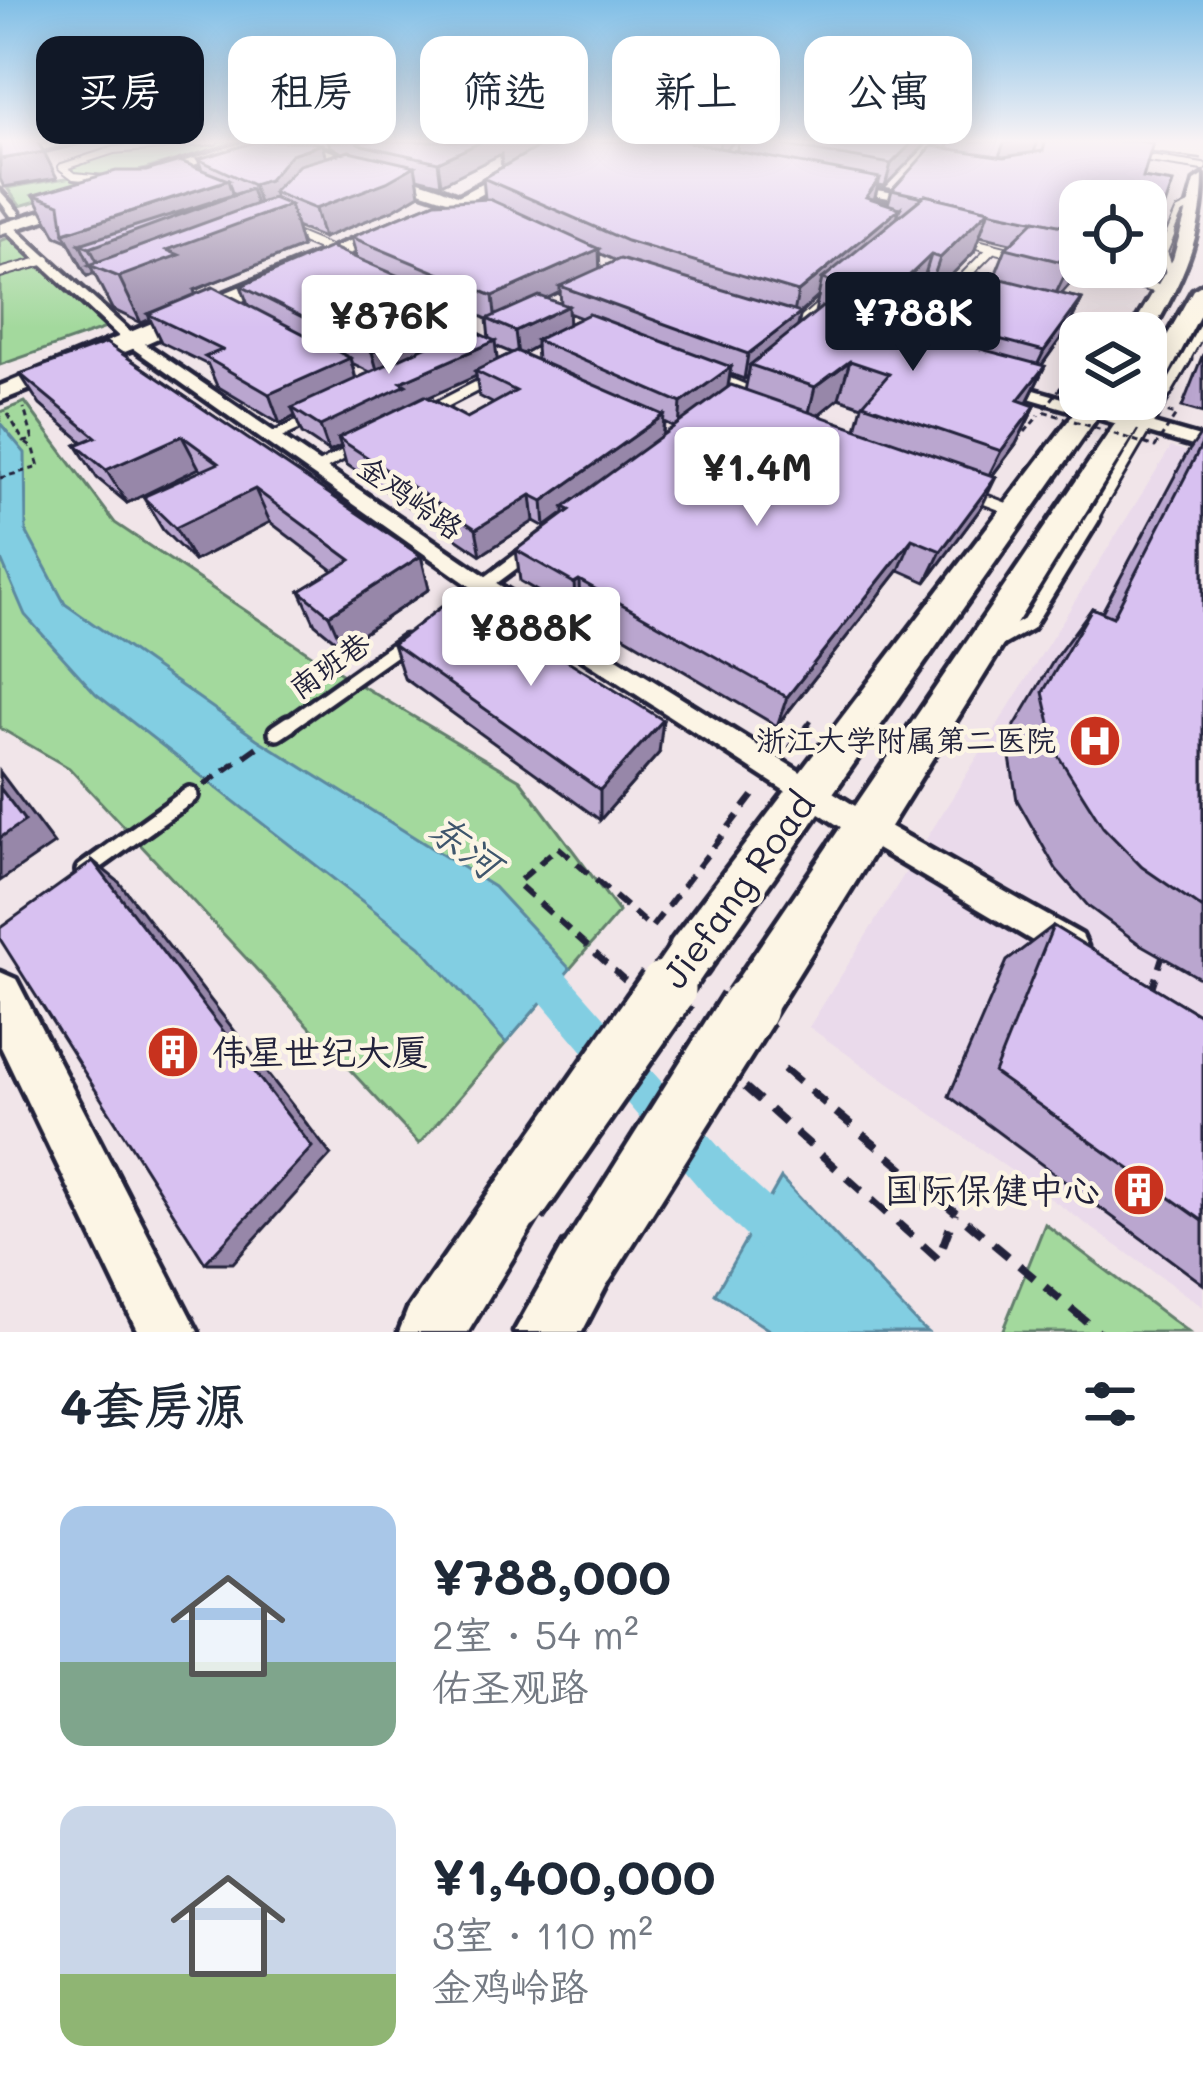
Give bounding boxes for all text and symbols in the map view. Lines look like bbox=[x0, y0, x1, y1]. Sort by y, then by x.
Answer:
chip: 买房 bbox=[36, 36, 204, 144]
chip: 租房 bbox=[228, 36, 396, 144]
chip: 筛选 bbox=[420, 36, 588, 144]
chip: 新上 bbox=[612, 36, 780, 144]
chip: 公寓 bbox=[804, 36, 972, 144]
map controls bbox=[1059, 180, 1167, 420]
button: locate bbox=[1059, 180, 1167, 288]
pin: ¥788K bbox=[829, 272, 997, 374]
pin: ¥876K bbox=[305, 275, 473, 377]
text: ¥788K bbox=[852, 285, 974, 336]
text: ¥876K bbox=[329, 288, 449, 339]
button: layers bbox=[1059, 312, 1167, 420]
pin: ¥1.4M bbox=[673, 427, 841, 529]
text: ¥1.4M bbox=[701, 440, 813, 491]
street label: 金鸡岭路 bbox=[351, 446, 472, 547]
pin: ¥888K bbox=[447, 587, 615, 689]
text: ¥888K bbox=[469, 600, 593, 651]
street label: 南班巷 bbox=[281, 622, 377, 707]
hospital icon: 浙江大学附属第二医院 bbox=[1067, 713, 1123, 769]
place label: 浙江大学附属第二医院 bbox=[756, 719, 1056, 759]
street label: Jiefang Road bbox=[650, 782, 824, 997]
water label: 东河 bbox=[419, 801, 517, 892]
building icon: 伟星世纪大厦 bbox=[145, 1024, 201, 1080]
place label: 伟星世纪大厦 bbox=[212, 1027, 428, 1074]
building icon: 国际保健中心 bbox=[1111, 1162, 1167, 1218]
place label: 国际保健中心 bbox=[884, 1165, 1100, 1212]
text: 4套房源 bbox=[60, 1370, 245, 1437]
icon: filters bbox=[1077, 1371, 1143, 1437]
text: ¥788,000 bbox=[432, 1541, 671, 1608]
icon: home bbox=[156, 1554, 300, 1698]
text: 2室 · 54 m² bbox=[432, 1608, 639, 1659]
text: 佑圣观路 bbox=[432, 1660, 588, 1711]
text: ¥1,400,000 bbox=[432, 1841, 716, 1908]
icon: home bbox=[156, 1854, 300, 1998]
text: 3室 · 110 m² bbox=[432, 1908, 653, 1959]
text: 金鸡岭路 bbox=[432, 1960, 588, 2011]

